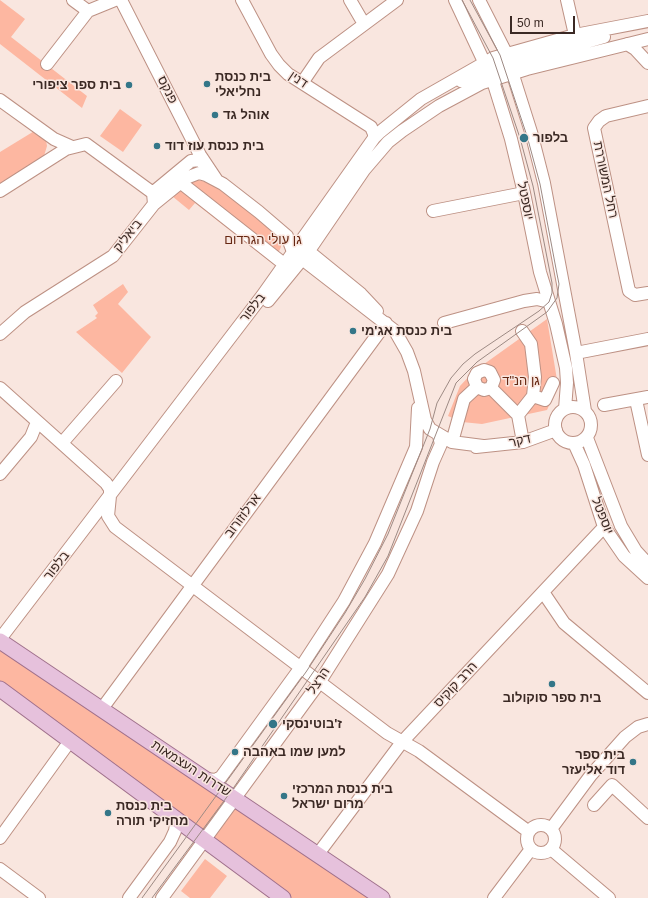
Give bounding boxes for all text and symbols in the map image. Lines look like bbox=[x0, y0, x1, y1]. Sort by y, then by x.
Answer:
scale bar bbox=[512, 8, 577, 34]
text: 50 m bbox=[517, 16, 544, 30]
street label: דנין bbox=[286, 68, 310, 92]
place label: בית כנסת נחליאלי bbox=[215, 69, 271, 100]
street label: פנקס bbox=[153, 74, 181, 106]
place label: בית ספר ציפורי bbox=[32, 77, 121, 93]
marker: בית כנסת נחליאלי bbox=[202, 79, 212, 89]
marker: בית ספר ציפורי bbox=[124, 80, 134, 90]
place label: אוהל גד bbox=[223, 107, 269, 123]
marker: אוהל גד bbox=[210, 110, 220, 120]
place label: בלפור bbox=[533, 130, 568, 146]
marker: בלפור bbox=[518, 132, 530, 144]
place label: בית כנסת עוז דוד bbox=[165, 138, 264, 154]
street label: רחל המשוררת bbox=[589, 140, 621, 220]
marker: בית כנסת עוז דוד bbox=[152, 141, 162, 151]
street label: יוספטל bbox=[513, 181, 537, 221]
street label: ביאליק bbox=[110, 217, 146, 255]
park label: גן עולי הגרדום bbox=[224, 232, 302, 248]
street label: בלפור bbox=[237, 290, 269, 326]
place label: בית כנסת אג'מי bbox=[361, 323, 452, 339]
marker: בית כנסת אג'מי bbox=[348, 326, 358, 336]
park label: גן הנ"ד bbox=[502, 373, 540, 389]
street label: דקר bbox=[508, 431, 532, 451]
street label: ארלוזורוב bbox=[221, 491, 265, 541]
street label: יוספטל bbox=[588, 495, 616, 537]
street label: בלפור bbox=[41, 548, 73, 584]
street label: הרב קוקיס bbox=[431, 659, 481, 711]
street label: הרצל bbox=[304, 665, 334, 697]
marker: בית ספר סוקולוב bbox=[547, 679, 557, 689]
place label: בית ספר סוקולוב bbox=[503, 690, 601, 706]
place label: ז'בוטינסקי bbox=[282, 716, 342, 732]
marker: ז'בוטינסקי bbox=[267, 718, 279, 730]
street label: שדרות העצמאות bbox=[148, 737, 234, 801]
place label: למען שמו באהבה bbox=[243, 744, 346, 760]
marker: למען שמו באהבה bbox=[230, 747, 240, 757]
place label: בית ספר דוד אליעזר bbox=[562, 747, 625, 778]
marker: בית ספר דוד אליעזר bbox=[628, 757, 638, 767]
place label: בית כנסת המרכזי מרום ישראל bbox=[292, 781, 393, 812]
marker: בית כנסת המרכזי מרום ישראל bbox=[279, 791, 289, 801]
place label: בית כנסת מחזיקי תורה bbox=[116, 798, 188, 829]
marker: בית כנסת מחזיקי תורה bbox=[103, 808, 113, 818]

